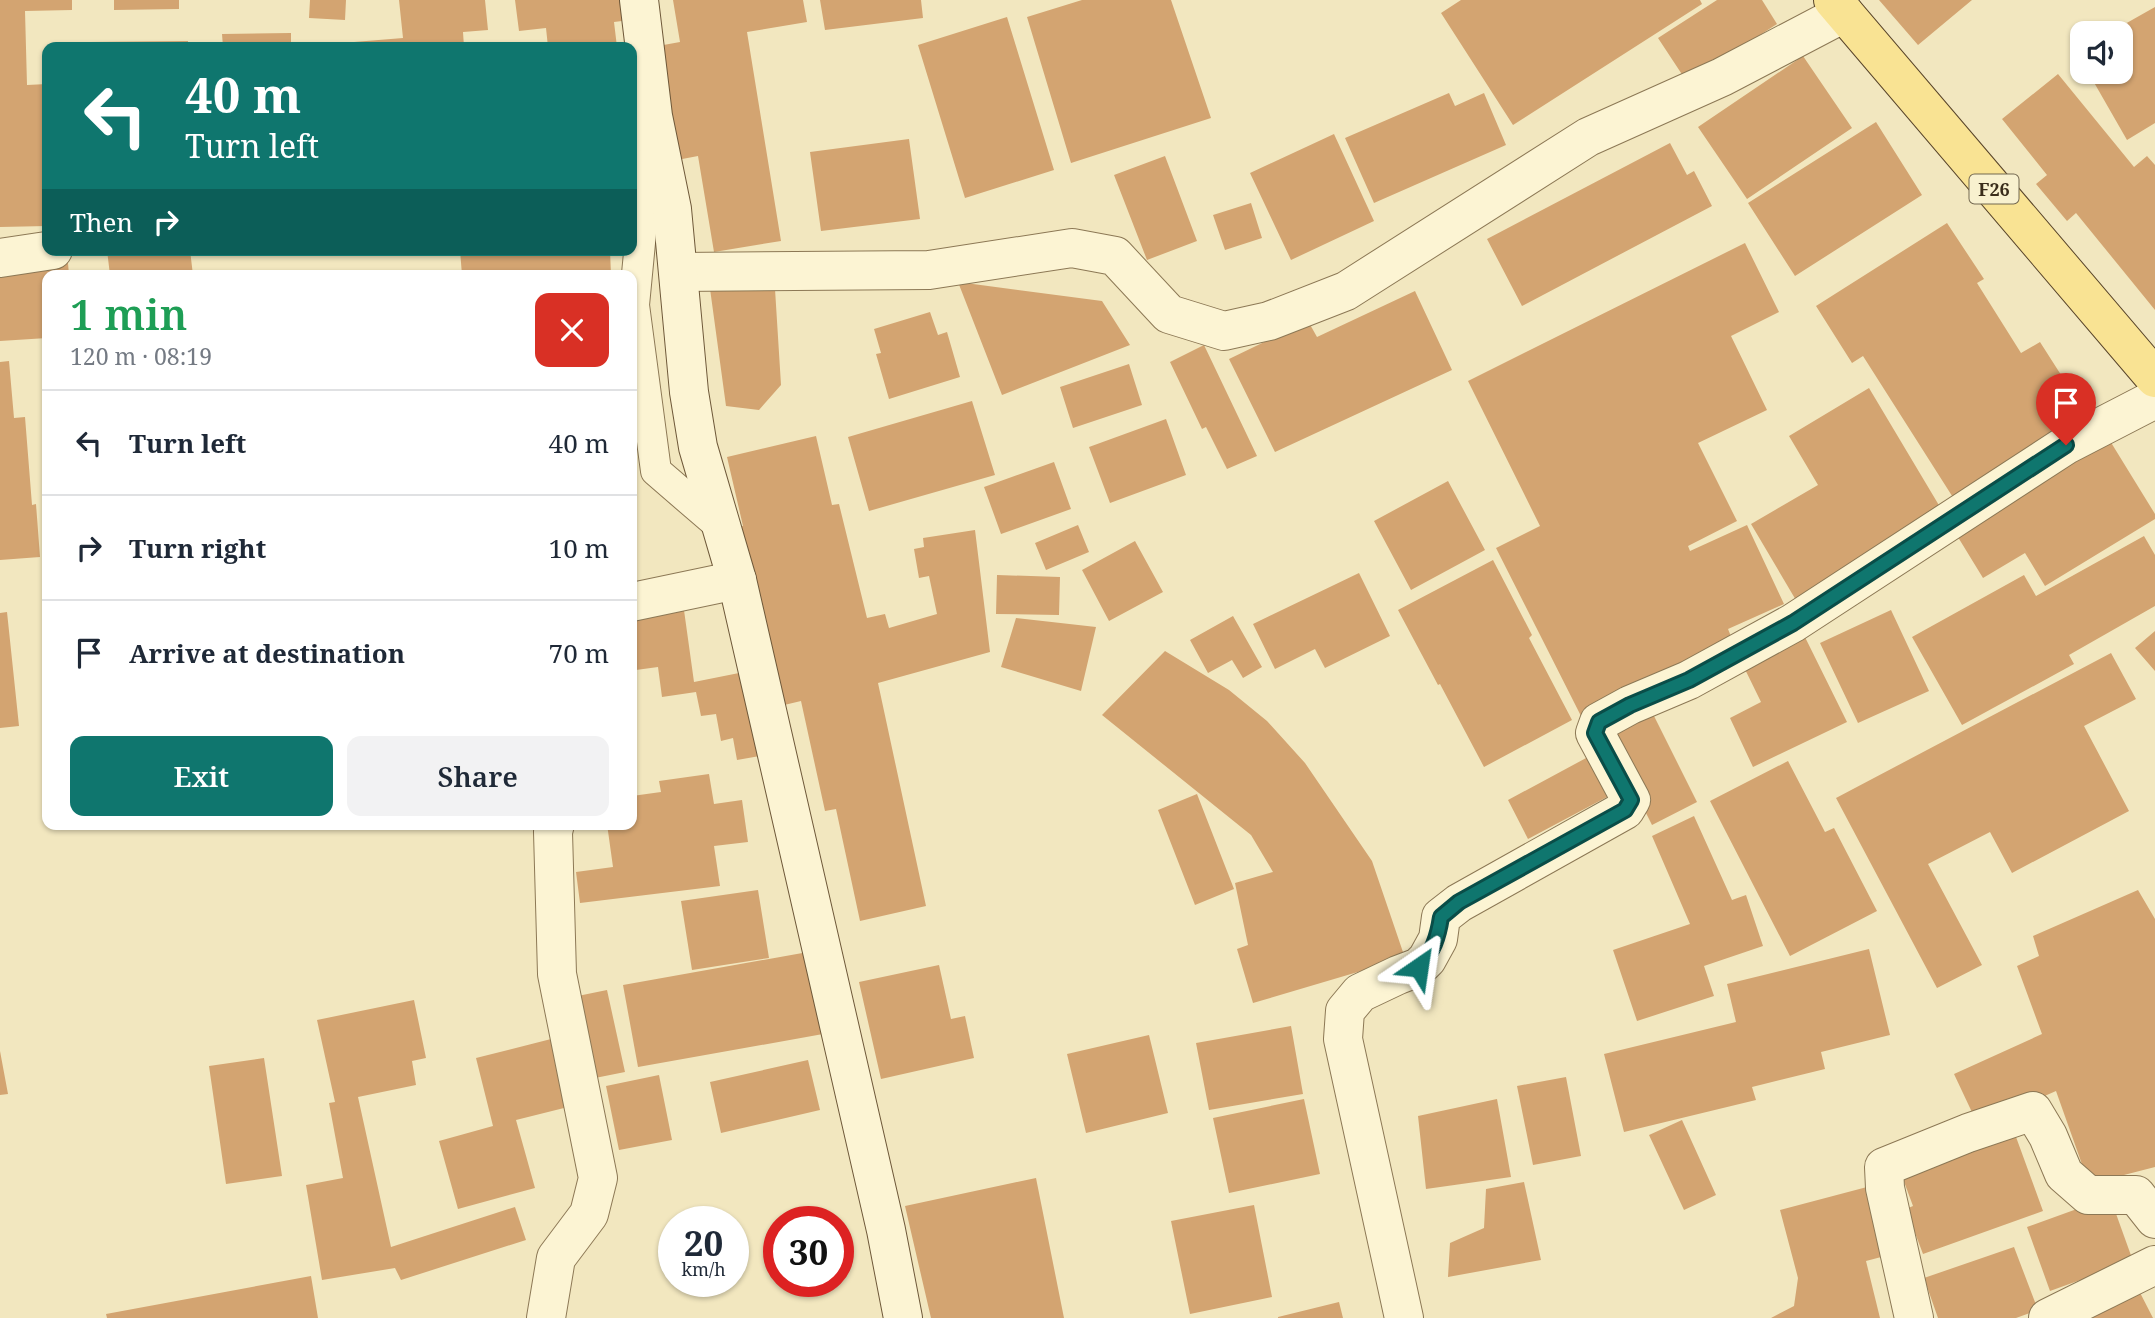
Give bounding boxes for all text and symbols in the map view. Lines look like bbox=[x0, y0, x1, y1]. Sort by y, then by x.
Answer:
map controls bbox=[2070, 21, 2133, 84]
button: sound bbox=[2070, 21, 2133, 84]
text: 40 m bbox=[185, 61, 301, 127]
icon: left bbox=[70, 70, 161, 161]
text: Turn left bbox=[185, 124, 319, 167]
road number: F26 bbox=[1969, 174, 2018, 204]
icon: right bbox=[147, 203, 185, 241]
text: Then bbox=[70, 204, 133, 240]
text: 1 min bbox=[70, 285, 187, 342]
button: close bbox=[535, 293, 609, 367]
text: 120 m · 08:19 bbox=[70, 340, 212, 372]
pin bbox=[2036, 373, 2096, 445]
icon: arrive bbox=[2047, 384, 2085, 422]
icon: left bbox=[70, 424, 108, 462]
text: Turn left bbox=[129, 425, 246, 461]
text: 40 m bbox=[549, 425, 609, 461]
icon: right bbox=[70, 529, 108, 567]
text: Turn right bbox=[129, 530, 266, 566]
text: 10 m bbox=[549, 530, 609, 566]
icon: arrive bbox=[70, 634, 108, 672]
text: Arrive at destination bbox=[129, 635, 405, 671]
text: 70 m bbox=[549, 635, 609, 671]
button: Exit bbox=[70, 736, 333, 816]
button: Share bbox=[347, 736, 609, 816]
position arrow bbox=[1382, 930, 1456, 1004]
speed limit sign: 30 bbox=[763, 1206, 854, 1297]
text: 20 bbox=[684, 1219, 723, 1266]
text: km/h bbox=[681, 1257, 726, 1281]

